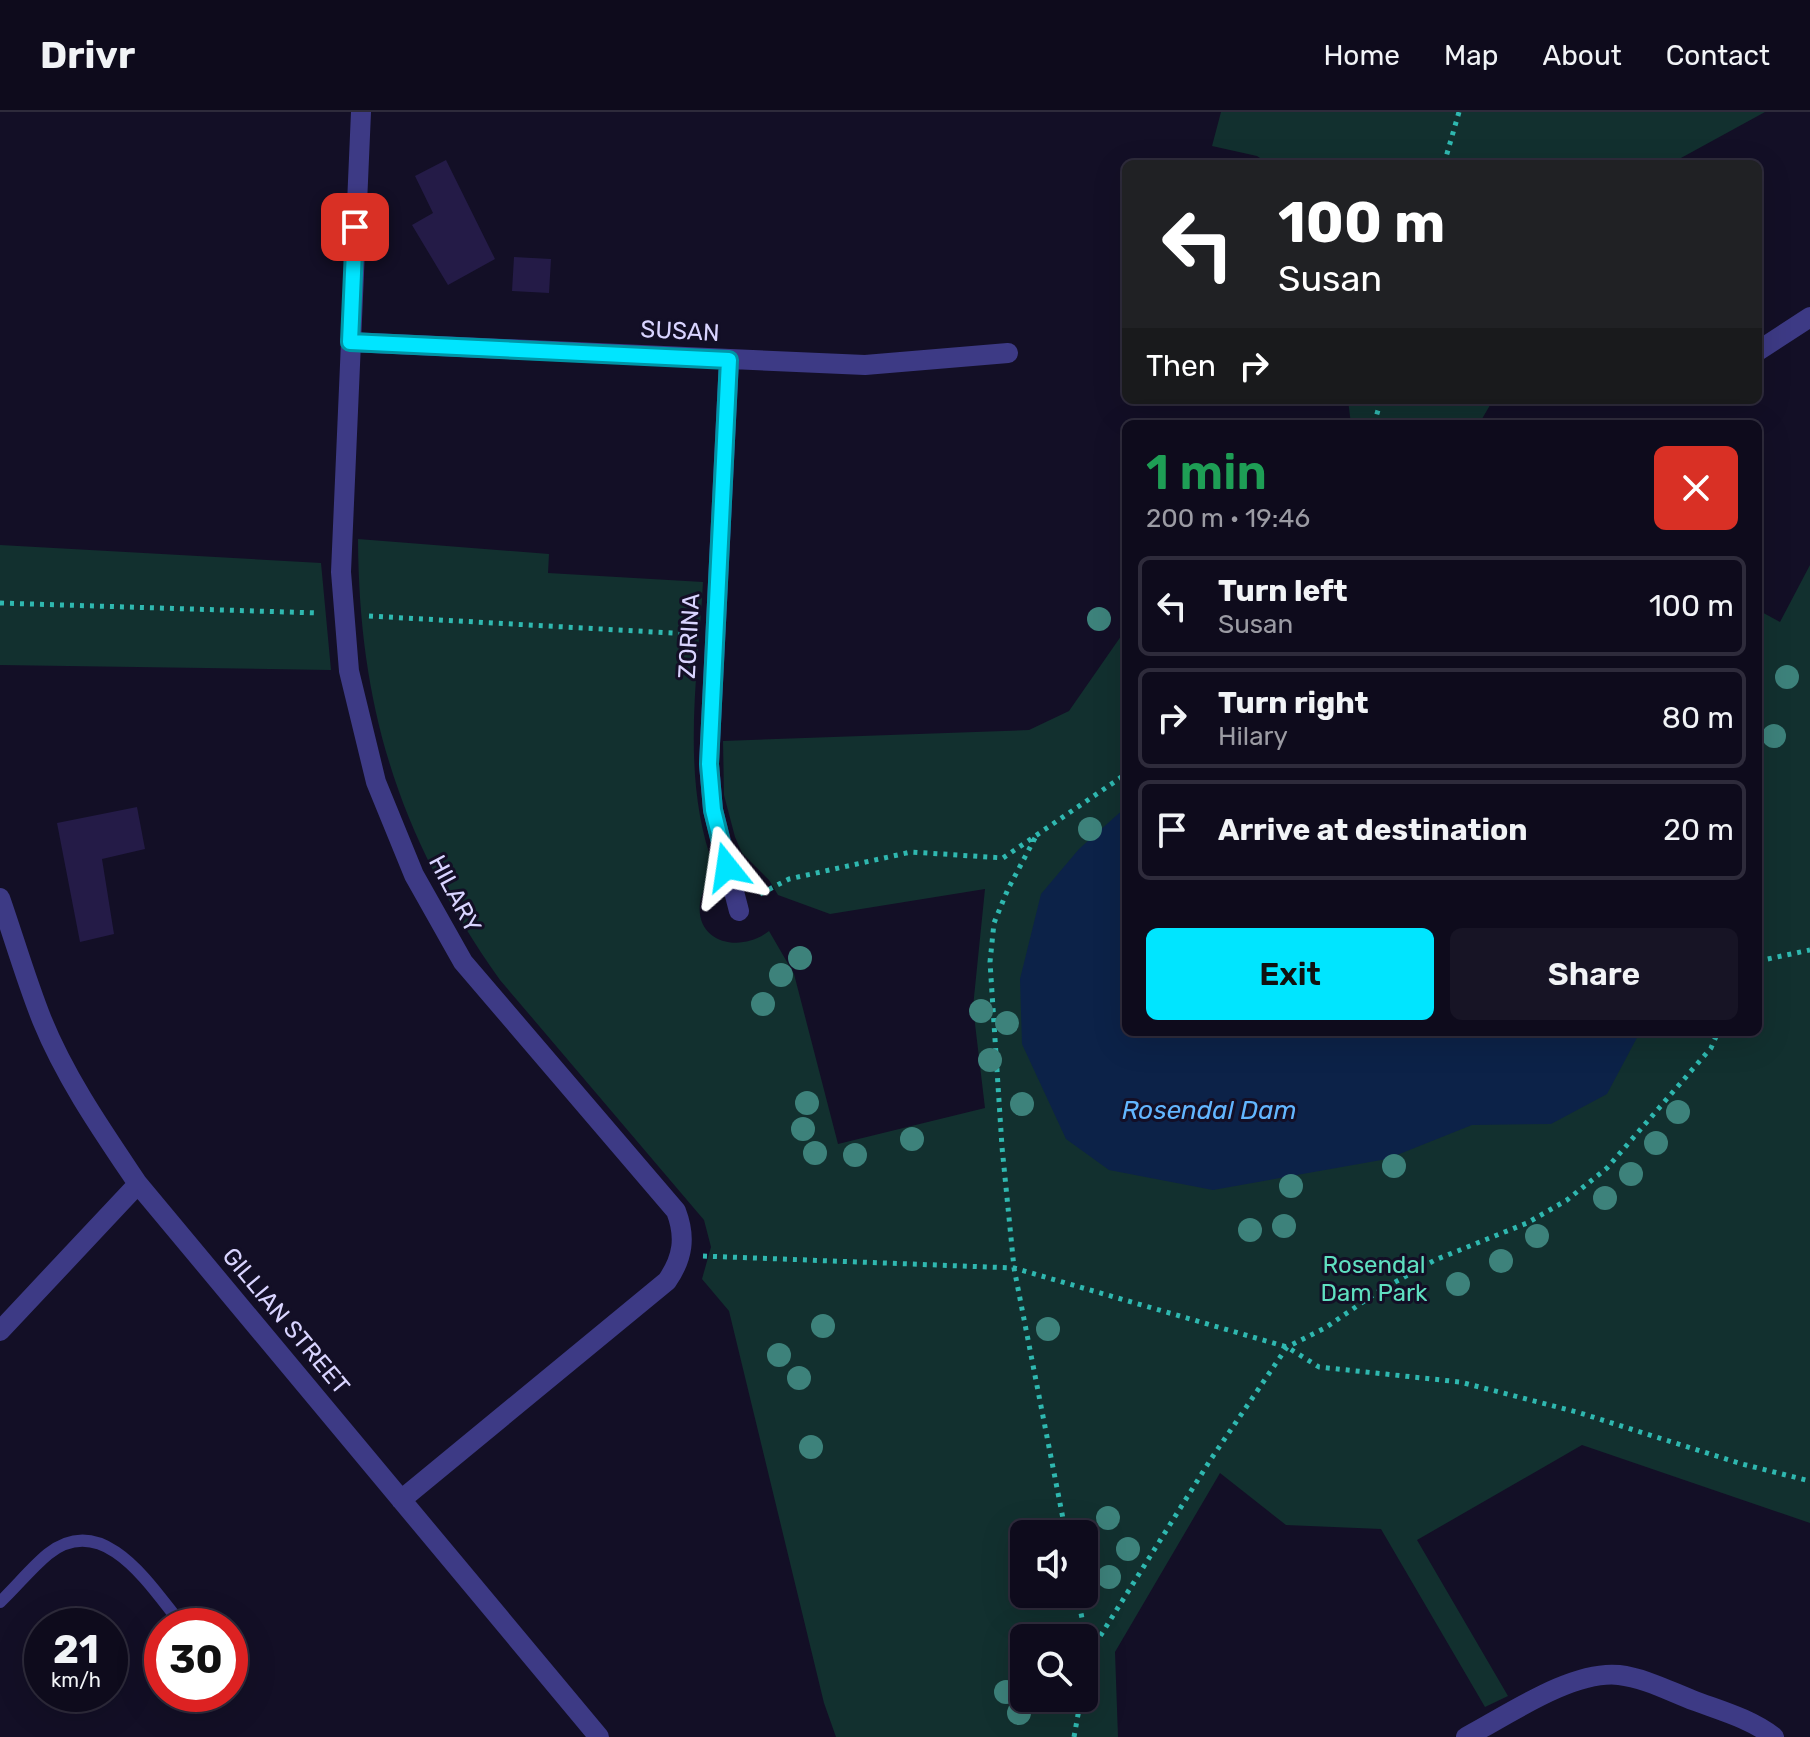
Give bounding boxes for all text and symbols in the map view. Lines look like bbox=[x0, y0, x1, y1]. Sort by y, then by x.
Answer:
text: Drivr bbox=[40, 32, 135, 78]
text: Home bbox=[1323, 39, 1400, 72]
text: Map bbox=[1444, 39, 1498, 72]
text: About bbox=[1542, 39, 1622, 72]
text: Contact bbox=[1666, 39, 1770, 72]
text: 100 m bbox=[1278, 190, 1445, 256]
icon: left bbox=[1146, 192, 1250, 296]
pin bbox=[321, 193, 389, 261]
icon: arrive bbox=[333, 205, 377, 249]
text: Susan bbox=[1278, 257, 1382, 300]
street label: SUSAN bbox=[640, 315, 720, 347]
icon: right bbox=[1232, 344, 1276, 388]
text: Then bbox=[1146, 348, 1216, 384]
text: 1 min bbox=[1146, 444, 1267, 501]
button: close bbox=[1654, 446, 1738, 530]
text: 200 m · 19:46 bbox=[1146, 503, 1310, 534]
text: Turn left bbox=[1218, 573, 1348, 609]
icon: left bbox=[1150, 584, 1194, 628]
text: 100 m bbox=[1649, 588, 1734, 624]
street label: ZORINA bbox=[673, 593, 705, 679]
text: Susan bbox=[1218, 609, 1293, 640]
text: Turn right bbox=[1218, 685, 1369, 721]
icon: right bbox=[1150, 696, 1194, 740]
text: 80 m bbox=[1662, 700, 1734, 736]
text: Hilary bbox=[1218, 721, 1288, 752]
icon: arrive bbox=[1150, 808, 1194, 852]
text: Arrive at destination bbox=[1218, 812, 1528, 848]
text: 20 m bbox=[1663, 812, 1734, 848]
position arrow bbox=[685, 825, 769, 909]
street label: HILARY bbox=[423, 850, 487, 938]
button: Exit bbox=[1146, 928, 1434, 1020]
button: Share bbox=[1450, 928, 1738, 1020]
water label: Rosendal Dam bbox=[1121, 1095, 1297, 1126]
street label: GILLIAN STREET bbox=[217, 1242, 355, 1400]
park label: Rosendal Dam Park bbox=[1321, 1251, 1428, 1307]
map controls bbox=[1010, 1520, 1098, 1712]
button: sound bbox=[1010, 1520, 1098, 1608]
speed limit sign: 30 bbox=[144, 1608, 248, 1712]
button: search bbox=[1010, 1624, 1098, 1712]
text: 21 bbox=[53, 1626, 99, 1673]
text: km/h bbox=[51, 1668, 101, 1692]

